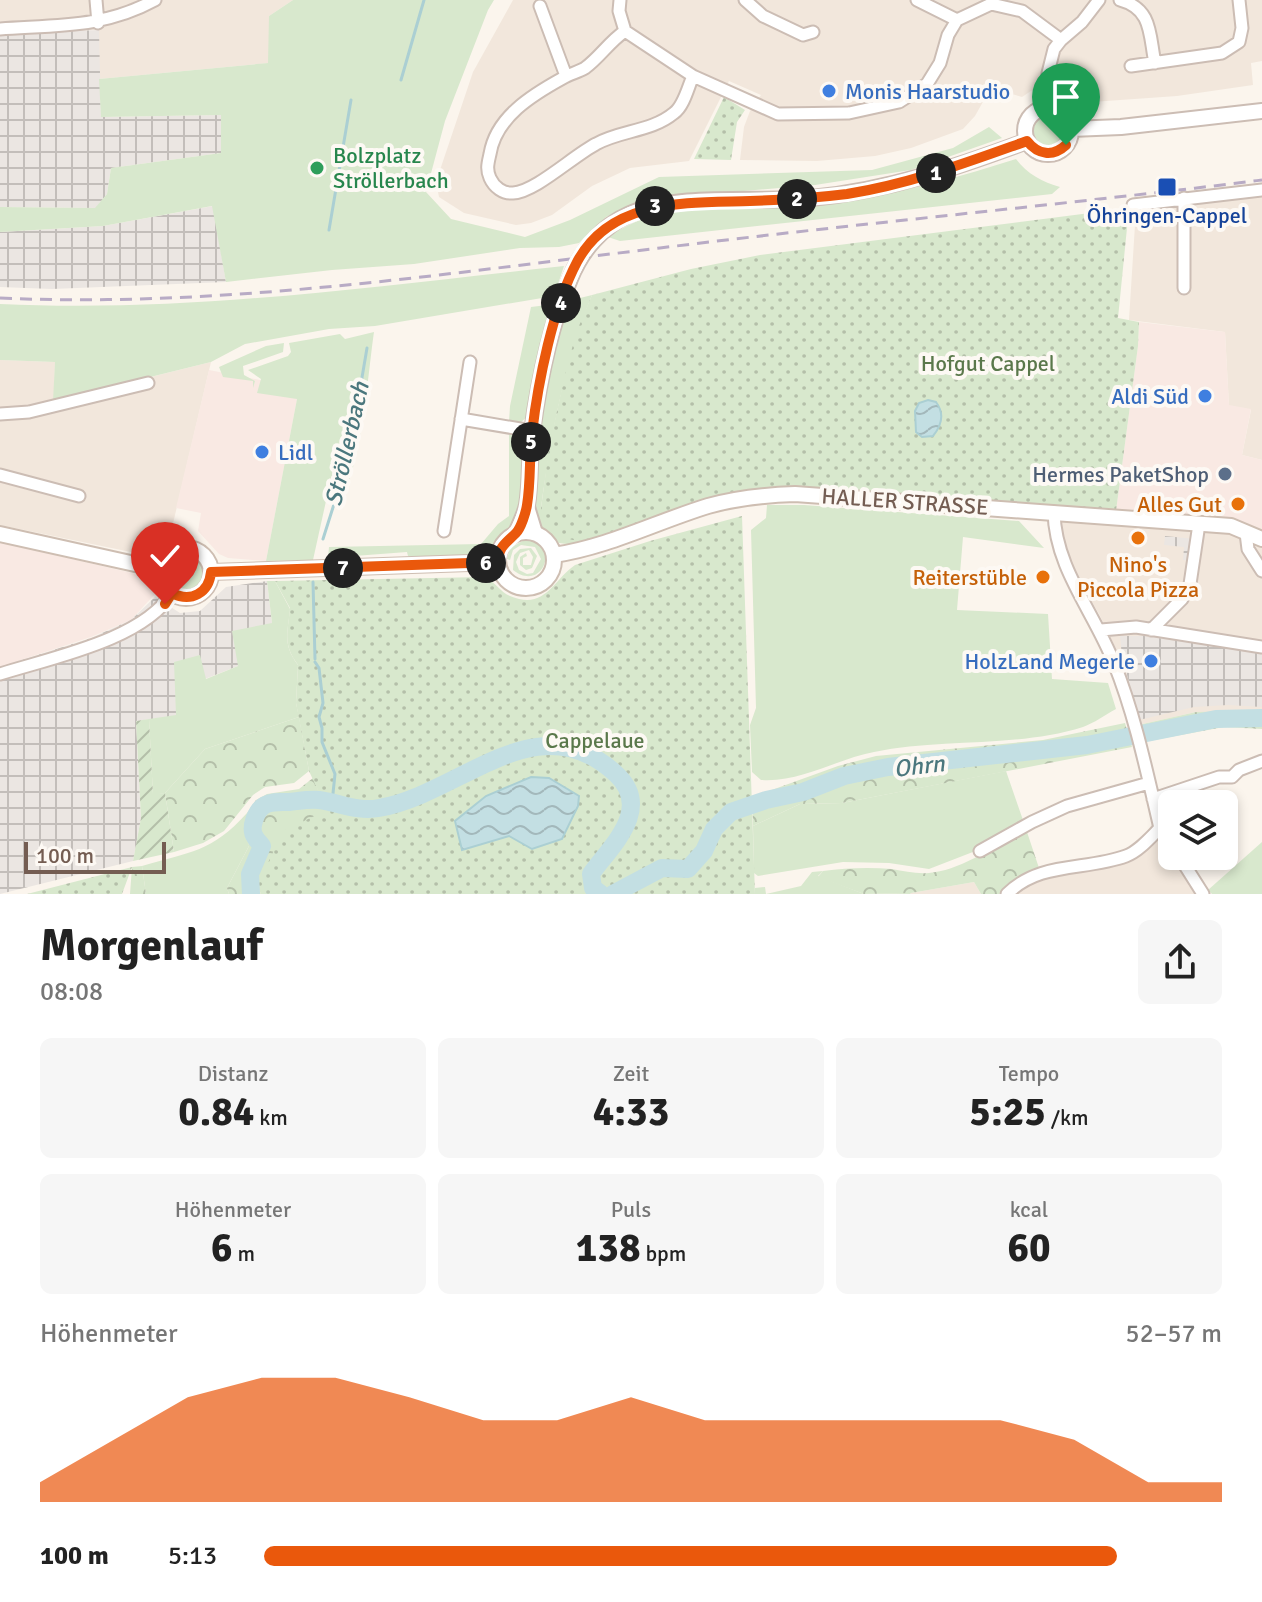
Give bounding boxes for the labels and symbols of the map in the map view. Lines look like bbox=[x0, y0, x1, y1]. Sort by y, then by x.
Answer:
pin bbox=[1032, 63, 1100, 145]
place label: Monis Haarstudio bbox=[845, 78, 1010, 105]
marker: Monis Haarstudio bbox=[820, 82, 838, 100]
place label: Bolzplatz Ströllerbach bbox=[333, 142, 449, 194]
pin: 1 bbox=[916, 153, 956, 193]
marker: Bolzplatz Ströllerbach bbox=[308, 159, 326, 177]
marker: Öhringen-Cappel bbox=[1156, 176, 1178, 198]
pin: 2 bbox=[777, 179, 817, 219]
pin: 3 bbox=[635, 186, 675, 226]
place label: Öhringen-Cappel bbox=[1087, 202, 1247, 229]
pin: 4 bbox=[541, 283, 581, 323]
park label: Hofgut Cappel bbox=[921, 350, 1055, 377]
water label: Ströllerbach bbox=[318, 378, 376, 509]
place label: Aldi Süd bbox=[1111, 383, 1189, 410]
marker: Aldi Süd bbox=[1196, 387, 1214, 405]
pin: 5 bbox=[511, 422, 551, 462]
place label: Lidl bbox=[278, 439, 313, 466]
marker: Lidl bbox=[253, 443, 271, 461]
place label: Hermes PaketShop bbox=[1032, 461, 1209, 488]
marker: Hermes PaketShop bbox=[1216, 465, 1234, 483]
street label: HALLER STRASSE bbox=[821, 482, 989, 521]
place label: Alles Gut bbox=[1137, 491, 1222, 518]
marker: Alles Gut bbox=[1229, 495, 1247, 513]
pin bbox=[131, 522, 199, 604]
marker: Nino's Piccola Pizza bbox=[1129, 529, 1147, 547]
pin: 6 bbox=[466, 543, 506, 583]
pin: 7 bbox=[323, 548, 363, 588]
place label: Nino's Piccola Pizza bbox=[1077, 551, 1199, 603]
place label: Reiterstüble bbox=[912, 564, 1027, 591]
marker: Reiterstüble bbox=[1034, 568, 1052, 586]
place label: HolzLand Megerle bbox=[964, 648, 1135, 675]
marker: HolzLand Megerle bbox=[1142, 652, 1160, 670]
park label: Cappelaue bbox=[545, 727, 645, 754]
water label: Ohrn bbox=[892, 748, 947, 784]
scale bar bbox=[24, 838, 166, 874]

